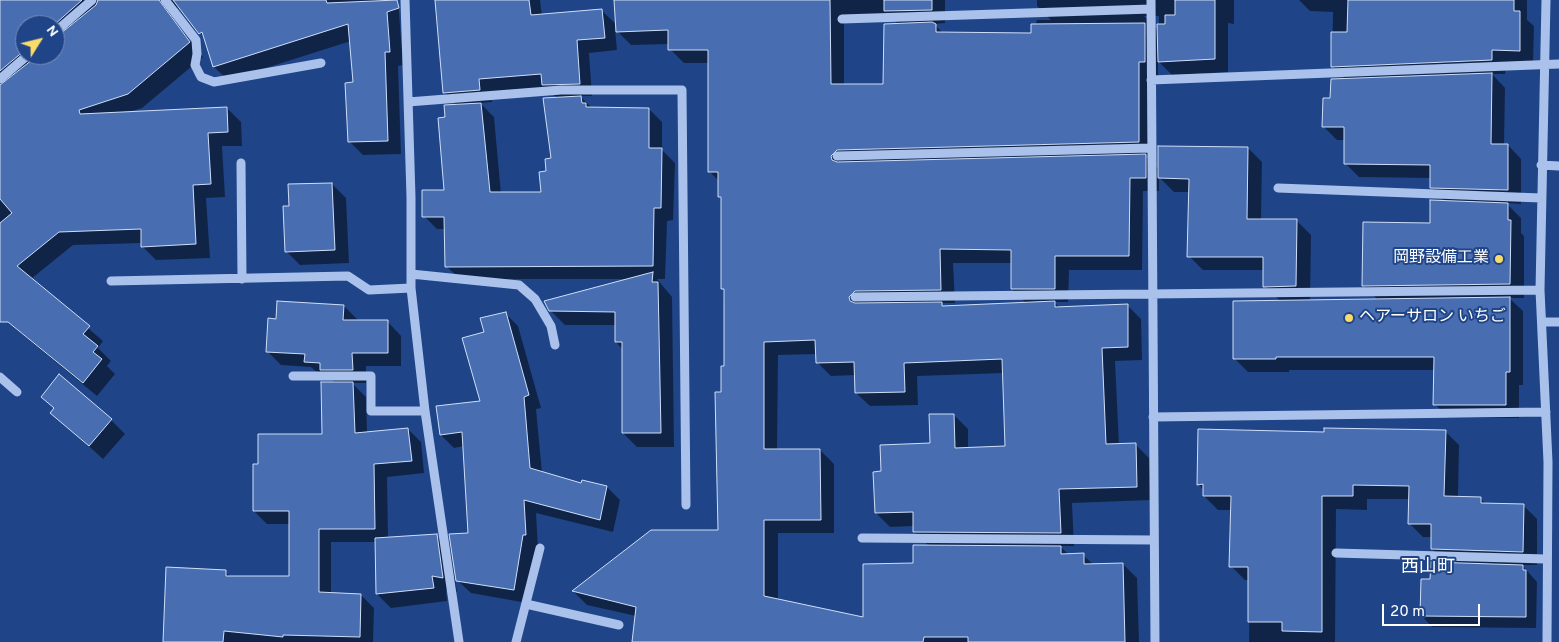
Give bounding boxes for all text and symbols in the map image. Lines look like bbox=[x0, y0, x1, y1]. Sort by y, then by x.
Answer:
north arrow bbox=[15, 15, 65, 65]
text: N bbox=[42, 22, 62, 41]
place label: 岡野設備工業 bbox=[1393, 249, 1489, 269]
marker: 岡野設備工業 bbox=[1493, 253, 1505, 265]
place label: ヘアーサロン いちご bbox=[1359, 308, 1506, 328]
marker: ヘアーサロン いちご bbox=[1343, 312, 1355, 324]
district label: 西山町 bbox=[1401, 557, 1455, 579]
scale bar bbox=[1384, 594, 1482, 626]
text: 20 m bbox=[1390, 603, 1425, 622]

